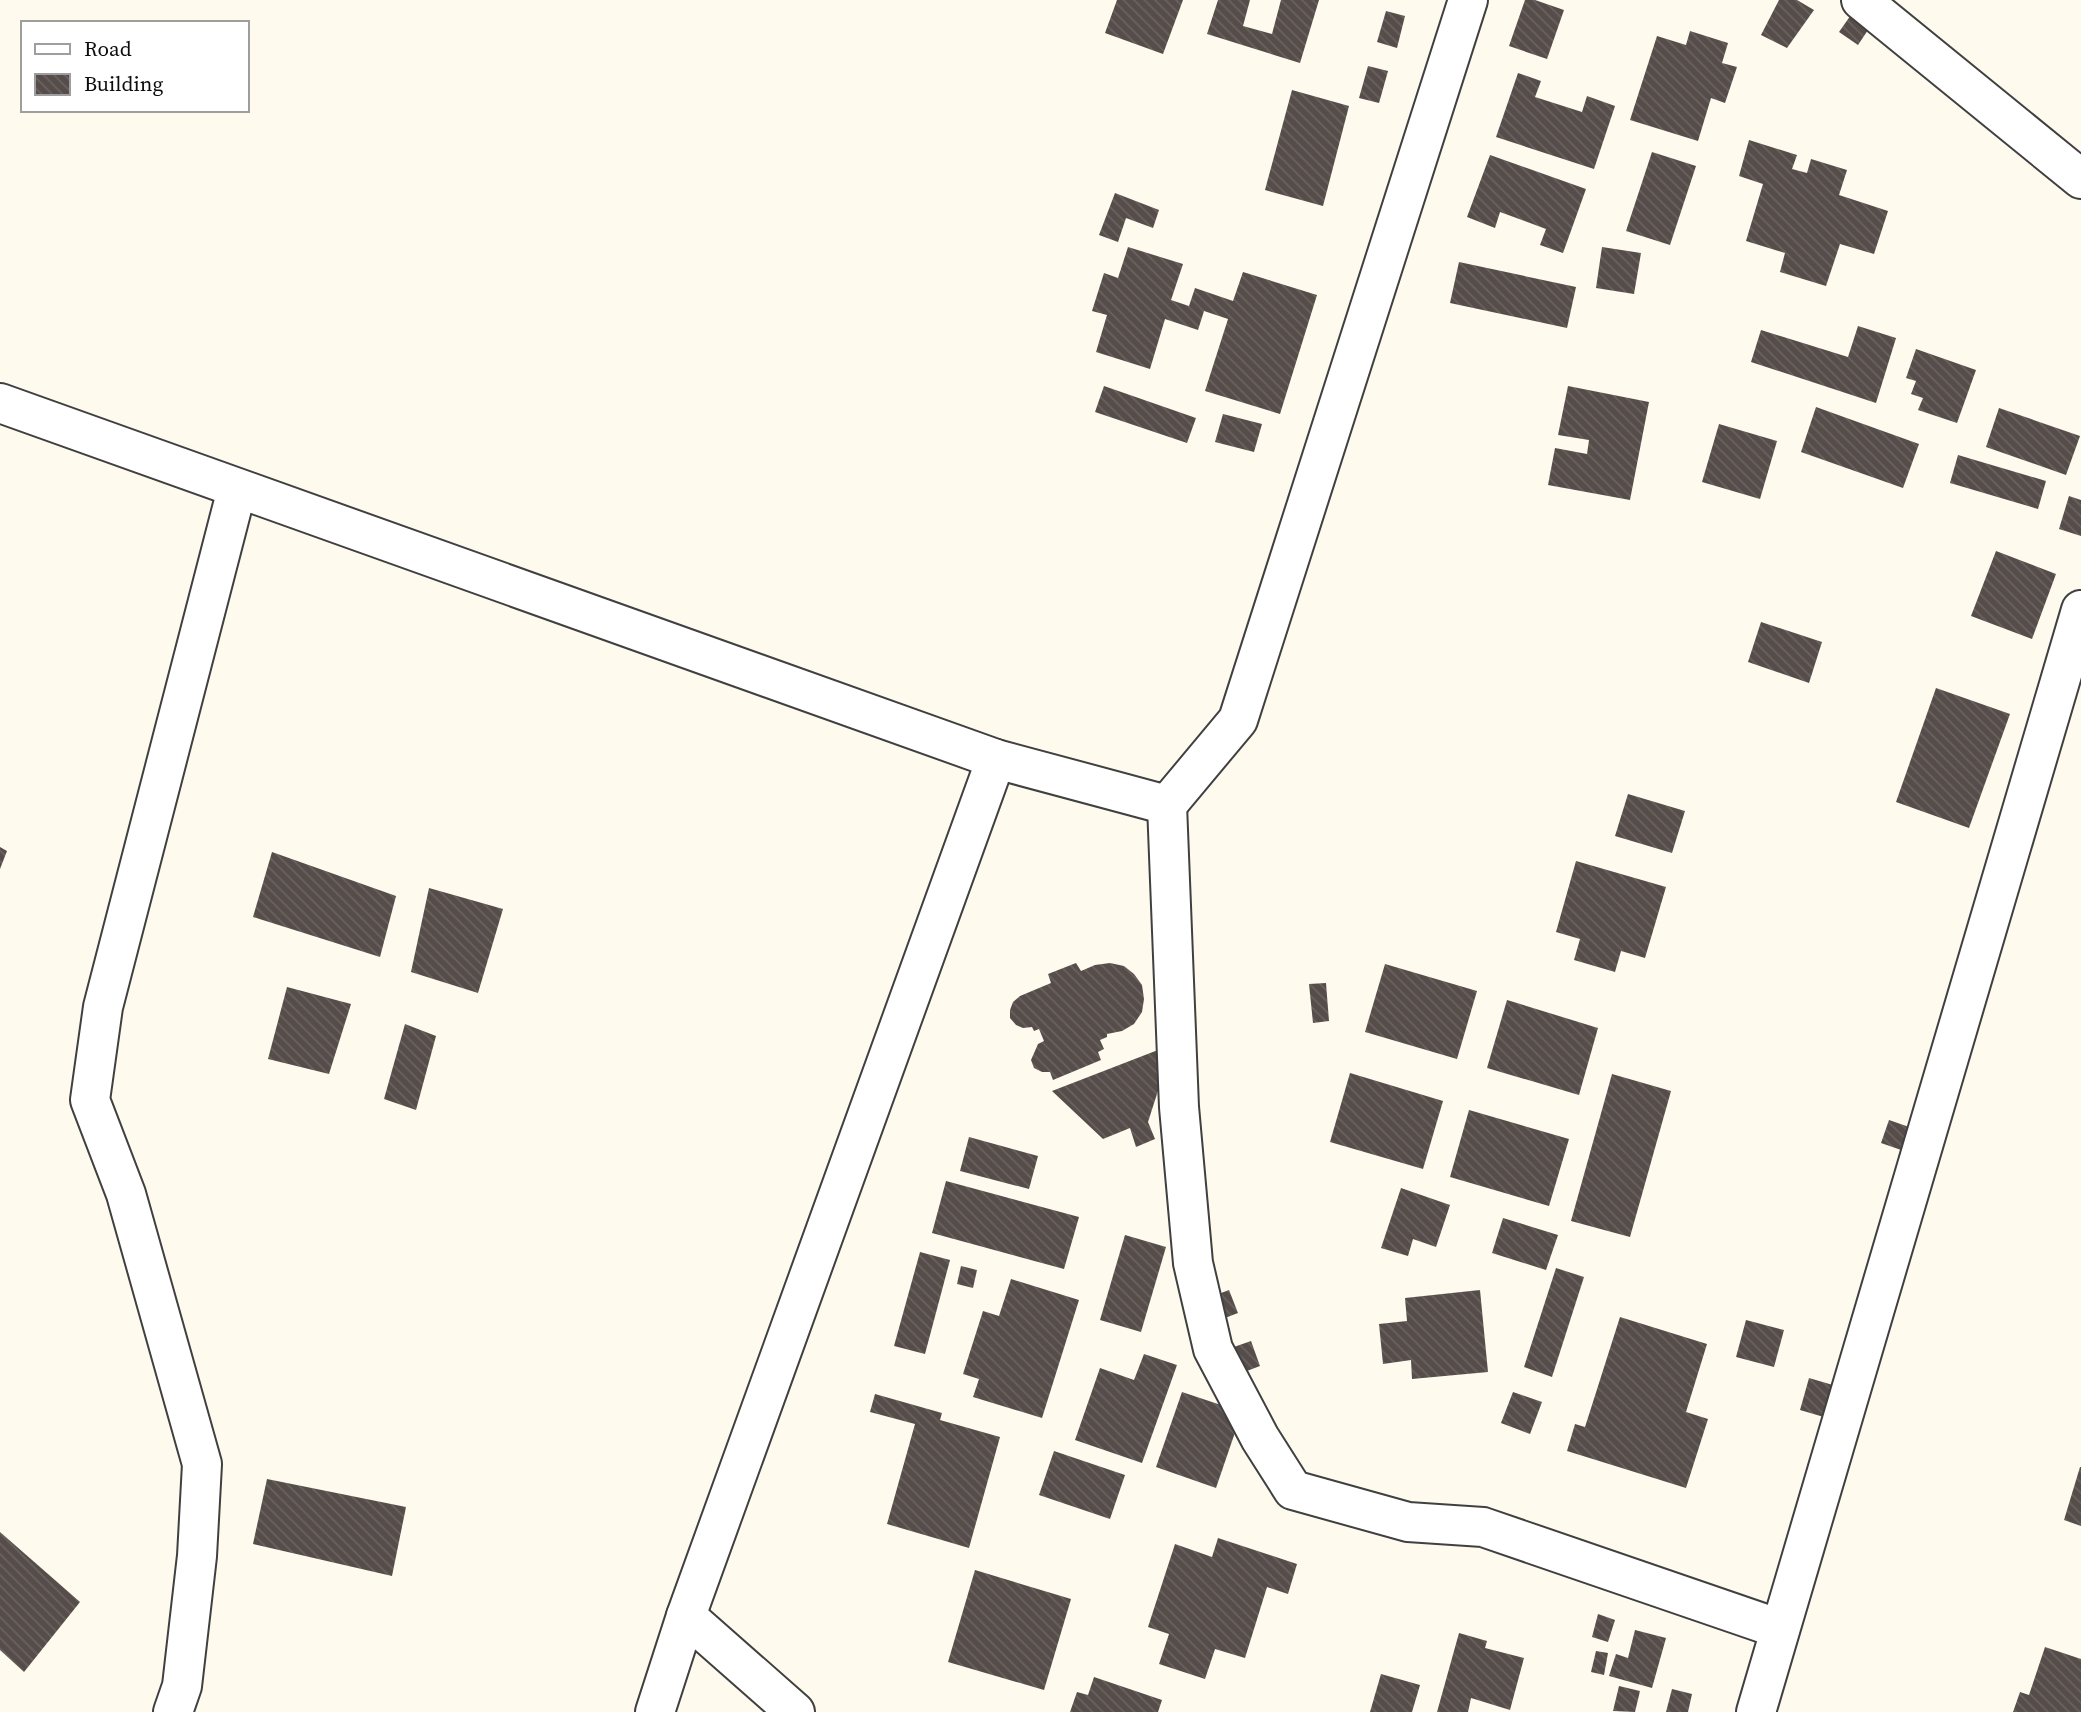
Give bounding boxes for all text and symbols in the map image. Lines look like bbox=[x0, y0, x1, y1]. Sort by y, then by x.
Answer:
legend bbox=[21, 21, 248, 112]
text: Road bbox=[84, 34, 132, 63]
text: Building bbox=[84, 69, 163, 98]

